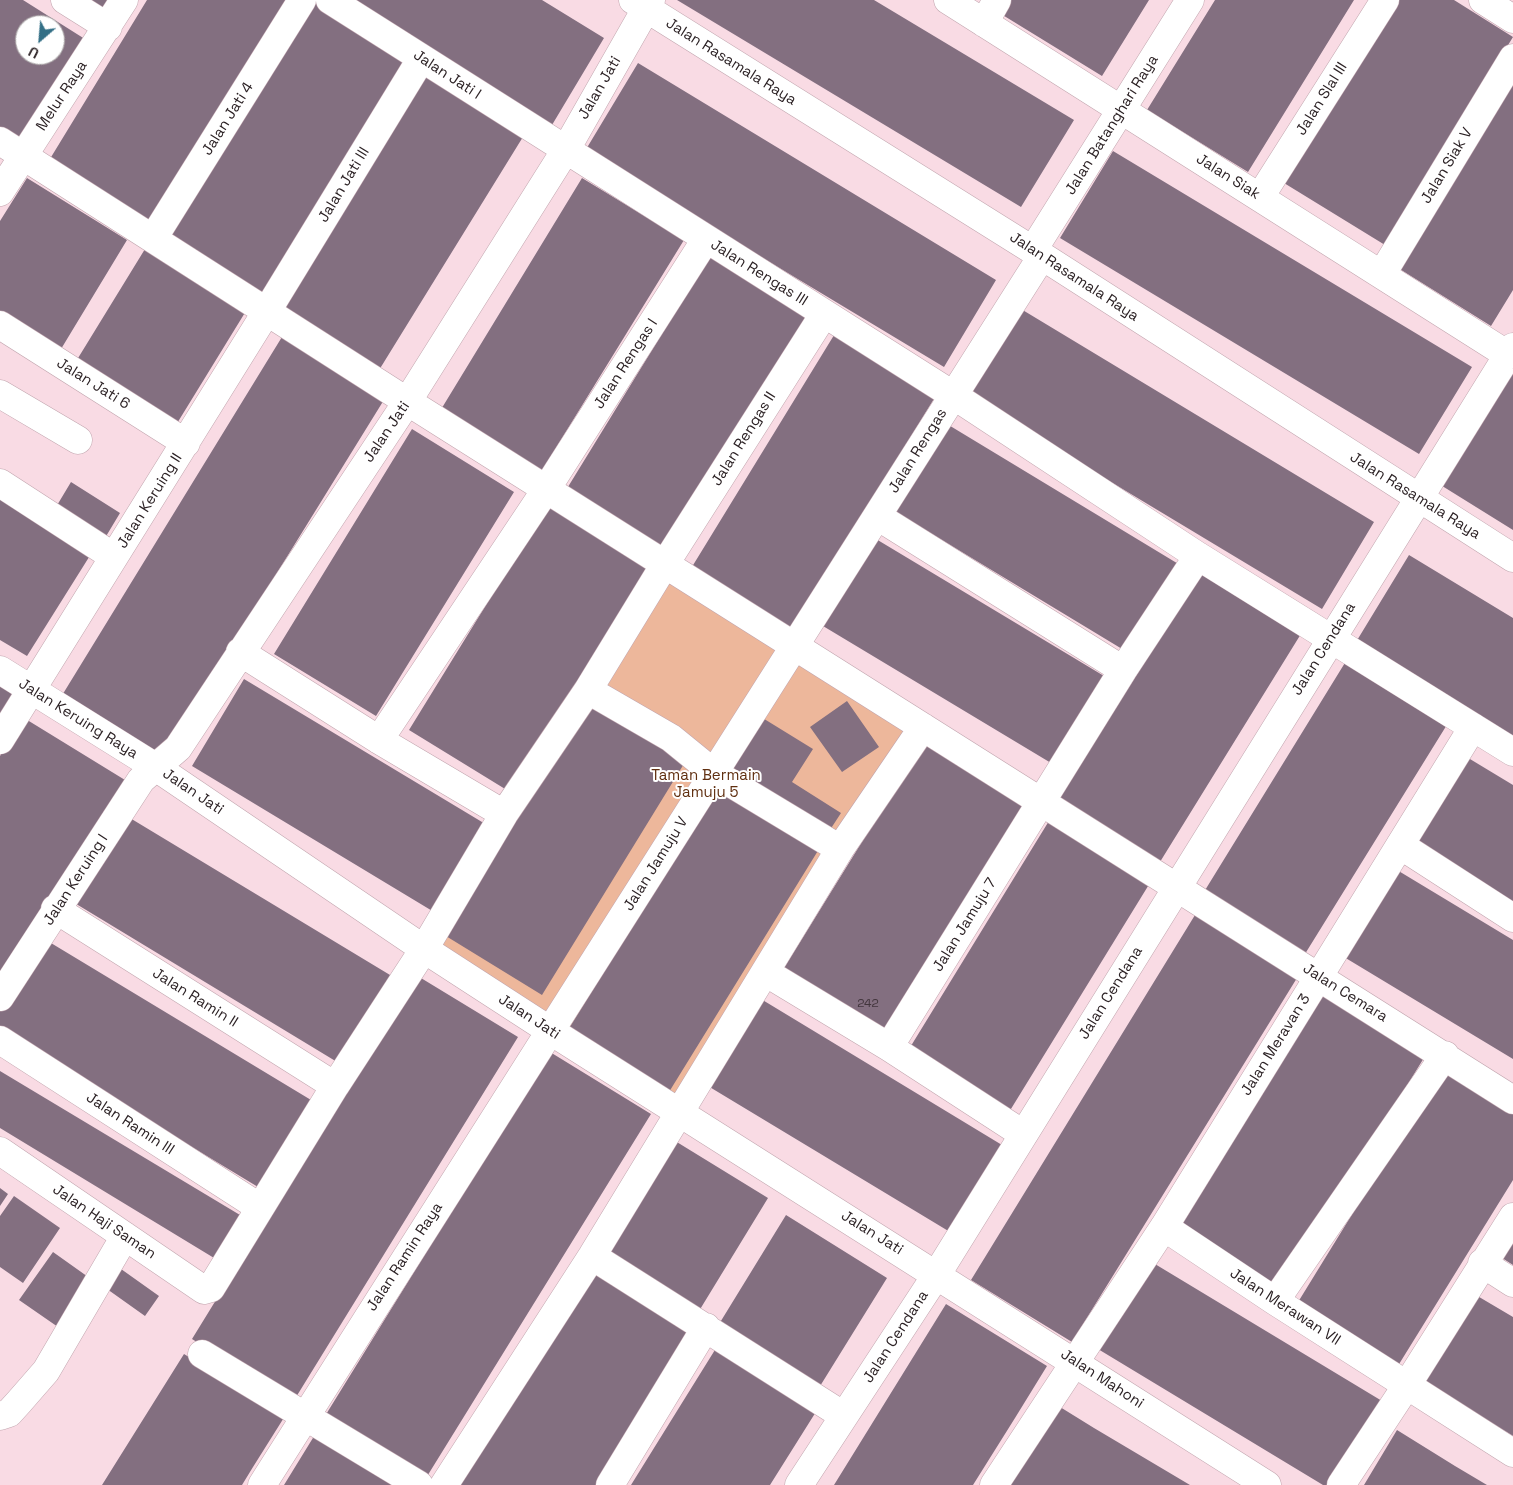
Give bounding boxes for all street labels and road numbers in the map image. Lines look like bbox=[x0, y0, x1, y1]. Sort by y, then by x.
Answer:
street label: Jalan Rasamala Raya bbox=[662, 15, 800, 109]
street label: Jalan Jati I bbox=[410, 46, 484, 104]
street label: Jalan Batanghari Raya bbox=[1062, 52, 1162, 198]
street label: Jalan Jati bbox=[575, 53, 625, 123]
street label: Melur Raya bbox=[33, 58, 91, 134]
street label: Jalan Slal III bbox=[1293, 59, 1351, 139]
street label: Jalan Jati 4 bbox=[198, 79, 258, 159]
street label: Jalan Siak V bbox=[1417, 125, 1477, 207]
street label: Jalan Jati III bbox=[315, 144, 373, 226]
street label: Jalan Siak bbox=[1193, 150, 1263, 204]
street label: Jalan Rasamala Raya bbox=[1006, 228, 1142, 326]
street label: Jalan Rengas III bbox=[707, 236, 811, 310]
street label: Jalan Rengas I bbox=[590, 316, 662, 412]
street label: Jalan Jati 6 bbox=[53, 354, 133, 414]
street label: Jalan Rengas II bbox=[708, 389, 780, 489]
street label: Jalan Jati bbox=[360, 398, 414, 466]
street label: Jalan Rengas bbox=[885, 405, 951, 497]
street label: Jalan Rasamala Raya bbox=[1346, 449, 1484, 543]
street label: Jalan Keruing II bbox=[114, 450, 186, 552]
street label: Jalan Cendana bbox=[1288, 599, 1360, 699]
street label: Jalan Keruing Raya bbox=[15, 675, 141, 763]
street label: Jalan Jati bbox=[159, 765, 227, 819]
street label: Jalan Jamuju V bbox=[620, 814, 692, 914]
street label: Jalan Keruing I bbox=[40, 831, 112, 929]
street label: Jalan Jamuju 7 bbox=[929, 875, 1001, 975]
street label: Jalan Cendana bbox=[1075, 943, 1147, 1043]
street label: Jalan Cemara bbox=[1299, 960, 1391, 1026]
street label: Jalan Ramin II bbox=[149, 965, 241, 1031]
street label: Jalan Jati bbox=[495, 990, 563, 1044]
street label: Jalan Meravan 3 bbox=[1237, 991, 1315, 1099]
street label: Jalan Ramin III bbox=[83, 1089, 177, 1159]
street label: Jalan Haji Saman bbox=[49, 1181, 159, 1263]
street label: Jalan Ramin Raya bbox=[363, 1199, 447, 1315]
street label: Jalan Jati bbox=[838, 1207, 906, 1259]
street label: Jalan Merawan VII bbox=[1226, 1264, 1344, 1350]
street label: Jalan Cendana bbox=[860, 1288, 932, 1386]
street label: Jalan Mahoni bbox=[1057, 1345, 1147, 1413]

